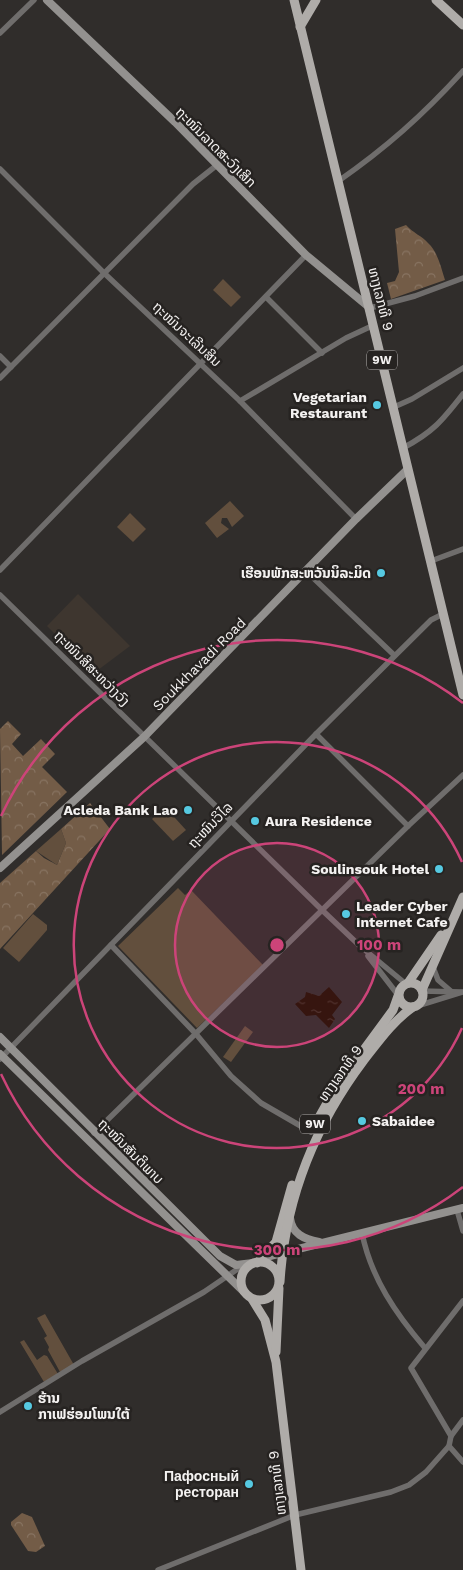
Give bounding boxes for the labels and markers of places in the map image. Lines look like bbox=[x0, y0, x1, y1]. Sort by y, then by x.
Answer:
place label: Vegetarian Restaurant bbox=[290, 389, 367, 421]
marker: Vegetarian Restaurant bbox=[371, 399, 383, 411]
place label: ເຮືອນພັກສະຫວັນນິລະມິດ bbox=[241, 564, 371, 581]
marker: ເຮືອນພັກສະຫວັນນິລະມິດ bbox=[375, 567, 387, 579]
place label: Acleda Bank Lao bbox=[64, 802, 178, 818]
marker: Acleda Bank Lao bbox=[182, 804, 194, 816]
place label: Aura Residence bbox=[265, 813, 372, 829]
marker: Aura Residence bbox=[249, 815, 261, 827]
place label: Soulinsouk Hotel bbox=[311, 861, 429, 877]
marker: Soulinsouk Hotel bbox=[433, 863, 445, 875]
place label: Leader Cyber Internet Cafe bbox=[356, 898, 448, 930]
marker: Leader Cyber Internet Cafe bbox=[340, 908, 352, 920]
centre of rings bbox=[268, 936, 286, 954]
place label: Sabaidee bbox=[372, 1113, 435, 1129]
marker: Sabaidee bbox=[356, 1115, 368, 1127]
place label: ຮ້ານ ກາເຟຮ່ອມໂພນໃຕ້ bbox=[38, 1390, 130, 1422]
marker: ຮ້ານ ກາເຟຮ່ອມໂພນໃຕ້ bbox=[22, 1400, 34, 1412]
place label: Пафосный ресторан bbox=[164, 1468, 239, 1500]
marker: Пафосный ресторан bbox=[243, 1478, 255, 1490]

